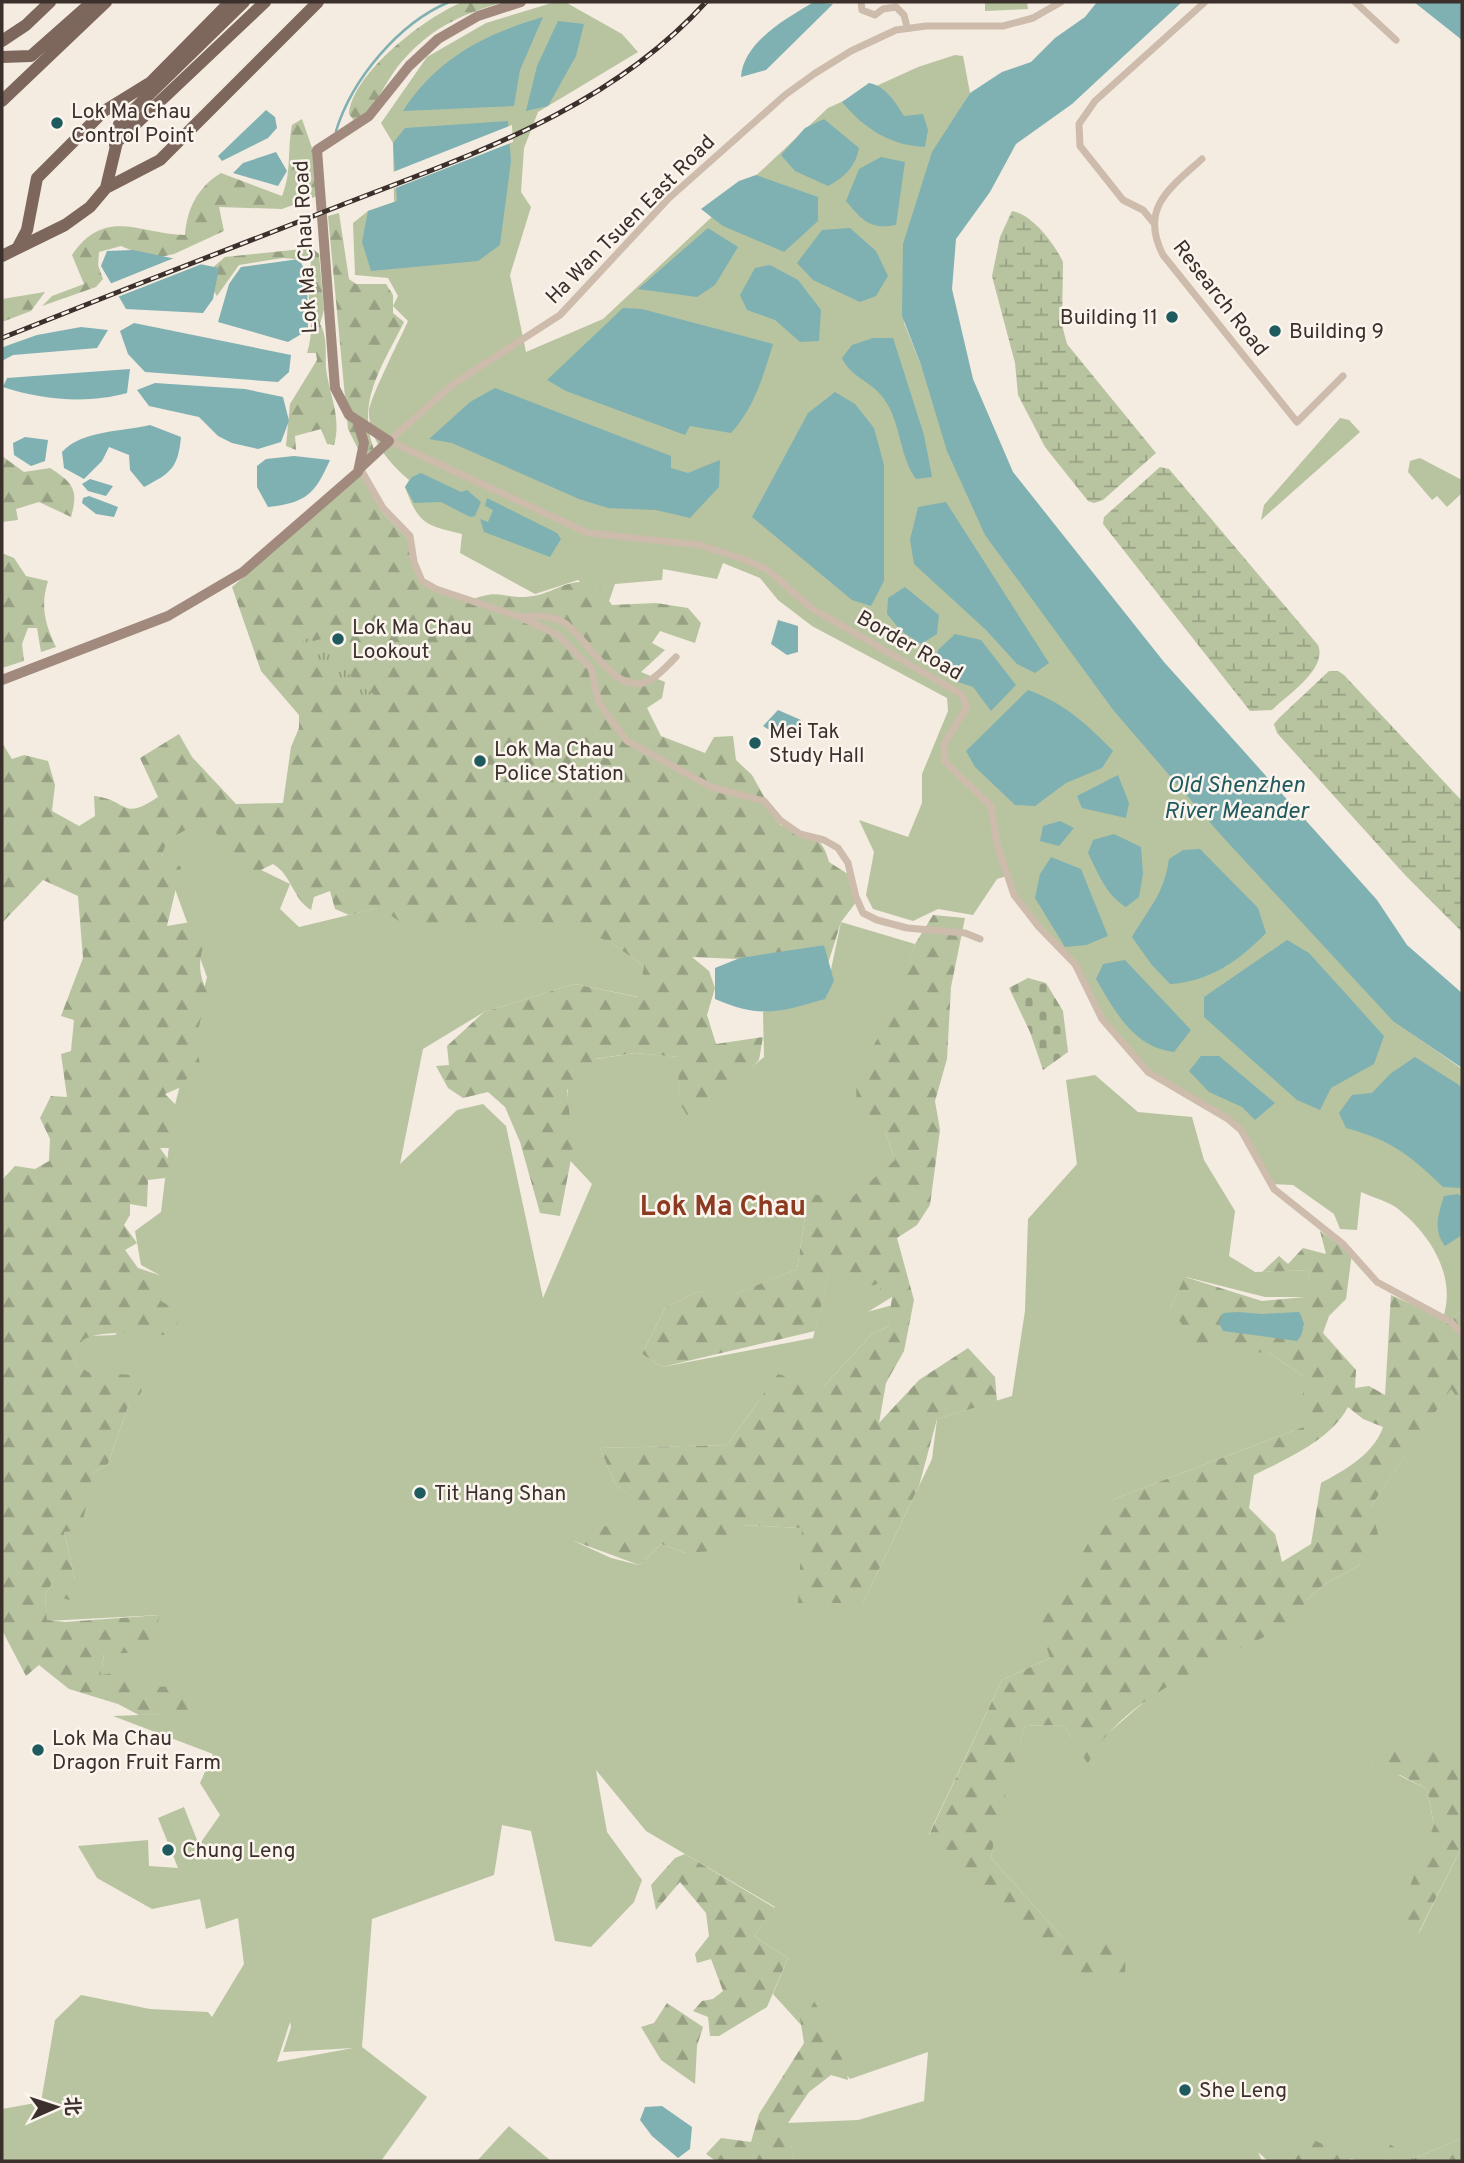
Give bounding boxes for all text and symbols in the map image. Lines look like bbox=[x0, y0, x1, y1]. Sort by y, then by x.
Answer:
place label: Lok Ma Chau Control Point bbox=[71, 99, 195, 150]
marker: Lok Ma Chau Control Point bbox=[49, 115, 65, 131]
street label: Ha Wan Tsuen East Road bbox=[541, 130, 722, 311]
street label: Lok Ma Chau Road bbox=[288, 159, 325, 334]
street label: Research Road bbox=[1166, 235, 1274, 362]
place label: Building 11 bbox=[1060, 305, 1158, 332]
marker: Building 11 bbox=[1164, 309, 1180, 325]
place label: Building 9 bbox=[1289, 319, 1384, 346]
marker: Building 9 bbox=[1267, 323, 1283, 339]
street label: Border Road bbox=[851, 605, 967, 688]
place label: Lok Ma Chau Lookout bbox=[352, 615, 472, 666]
marker: Lok Ma Chau Lookout bbox=[330, 631, 346, 647]
place label: Mei Tak Study Hall bbox=[769, 719, 864, 770]
marker: Mei Tak Study Hall bbox=[747, 735, 763, 751]
place label: Lok Ma Chau Police Station bbox=[494, 737, 624, 788]
marker: Lok Ma Chau Police Station bbox=[472, 753, 488, 769]
water label: Old Shenzhen River Meander bbox=[1164, 772, 1311, 827]
district label: Lok Ma Chau bbox=[640, 1190, 806, 1226]
place label: Tit Hang Shan bbox=[434, 1481, 566, 1508]
marker: Tit Hang Shan bbox=[412, 1485, 428, 1501]
place label: Lok Ma Chau Dragon Fruit Farm bbox=[52, 1726, 221, 1777]
marker: Lok Ma Chau Dragon Fruit Farm bbox=[30, 1742, 46, 1758]
place label: Chung Leng bbox=[182, 1838, 295, 1865]
marker: Chung Leng bbox=[160, 1842, 176, 1858]
north arrow bbox=[21, 2072, 91, 2142]
place label: She Leng bbox=[1199, 2078, 1287, 2105]
marker: She Leng bbox=[1177, 2082, 1193, 2098]
text: 北 bbox=[58, 2096, 83, 2116]

